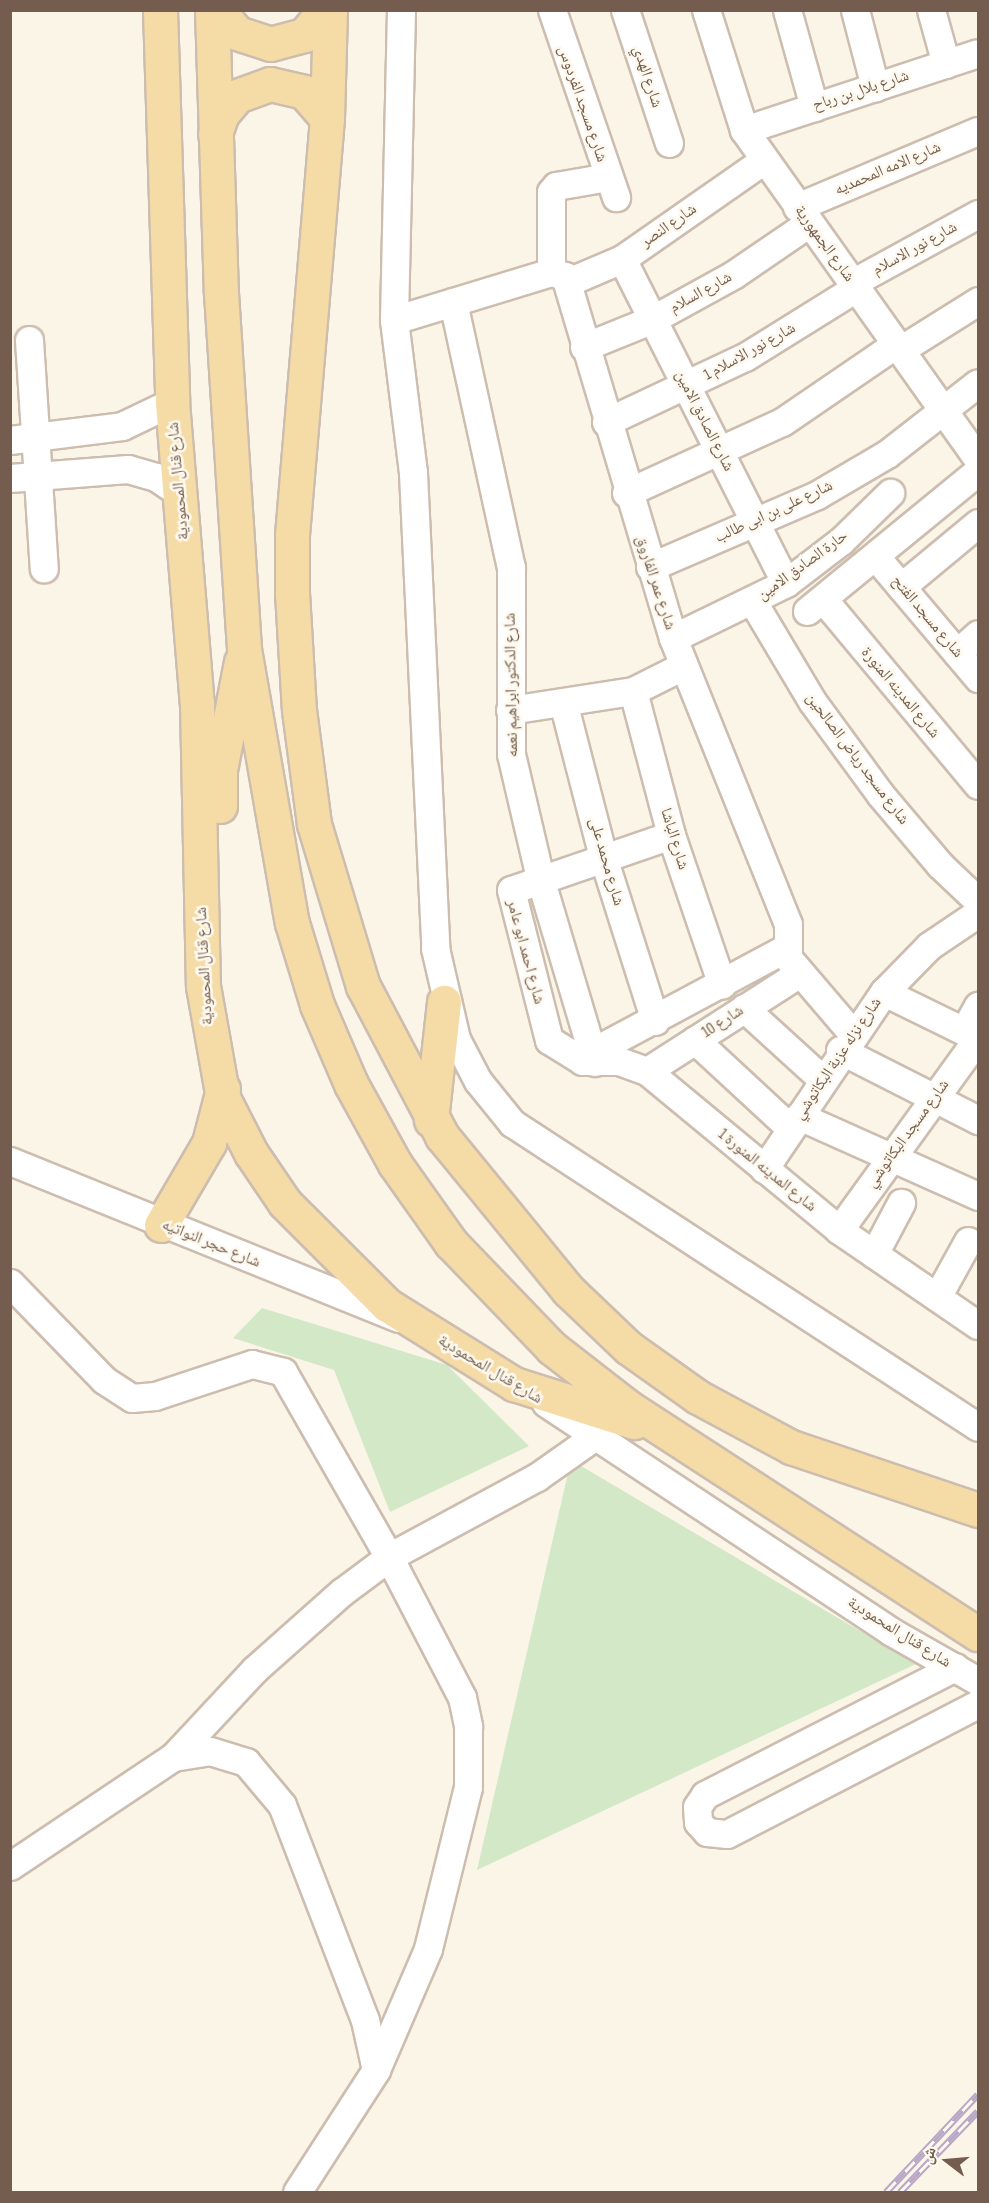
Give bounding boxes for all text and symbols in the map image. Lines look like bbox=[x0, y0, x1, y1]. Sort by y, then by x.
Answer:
street label: شارع مسجد الفردوس bbox=[553, 43, 611, 165]
street label: شارع الهدي bbox=[628, 44, 666, 110]
street label: شارع بلال بن رباح bbox=[810, 66, 912, 116]
street label: شارع الامه المحمديه bbox=[832, 138, 944, 200]
street label: شارع النصر bbox=[637, 200, 701, 252]
street label: شارع الجمهورية bbox=[790, 202, 858, 286]
street label: شارع نور الاسلام bbox=[869, 218, 961, 280]
street label: شارع السلام bbox=[666, 268, 736, 318]
street label: شارع نور الاسلام 1 bbox=[701, 319, 799, 385]
street label: شارع الصادق الامين bbox=[670, 367, 738, 475]
street label: شارع قنال المحمودية bbox=[164, 421, 194, 541]
street label: شارع على بن ابى طالب bbox=[712, 476, 836, 548]
street label: حارة الصادق الامين bbox=[754, 527, 852, 605]
street label: شارع عمر الفاروق bbox=[631, 533, 679, 633]
street label: شارع مسجد الفتح bbox=[887, 572, 967, 662]
street label: شارع الدكتور ابراهيم نعمه bbox=[501, 613, 523, 757]
street label: شارع المدينه المنورة bbox=[856, 644, 944, 742]
street label: شارع مسجد رياض الصالحين bbox=[801, 689, 913, 829]
street label: شارع الباشا bbox=[656, 806, 692, 872]
street label: شارع محمد على bbox=[584, 816, 628, 908]
street label: شارع احمد ابو عامر bbox=[502, 897, 548, 1007]
street label: شارع قنال المحمودية bbox=[192, 906, 218, 1026]
street label: شارع نزله عزبة البكاتوشي bbox=[790, 994, 886, 1124]
street label: شارع 10 bbox=[699, 1002, 747, 1042]
street label: شارع مسجد البكاتوشي bbox=[862, 1076, 954, 1192]
street label: شارع المدينه المنورة 1 bbox=[714, 1125, 820, 1217]
street label: شارع حجر النواتيه bbox=[159, 1216, 263, 1272]
street label: شارع قنال المحمودية bbox=[434, 1331, 546, 1409]
street label: شارع قنال المحمودية bbox=[844, 1593, 954, 1673]
north arrow bbox=[917, 2131, 977, 2191]
text: ش bbox=[918, 2145, 941, 2167]

